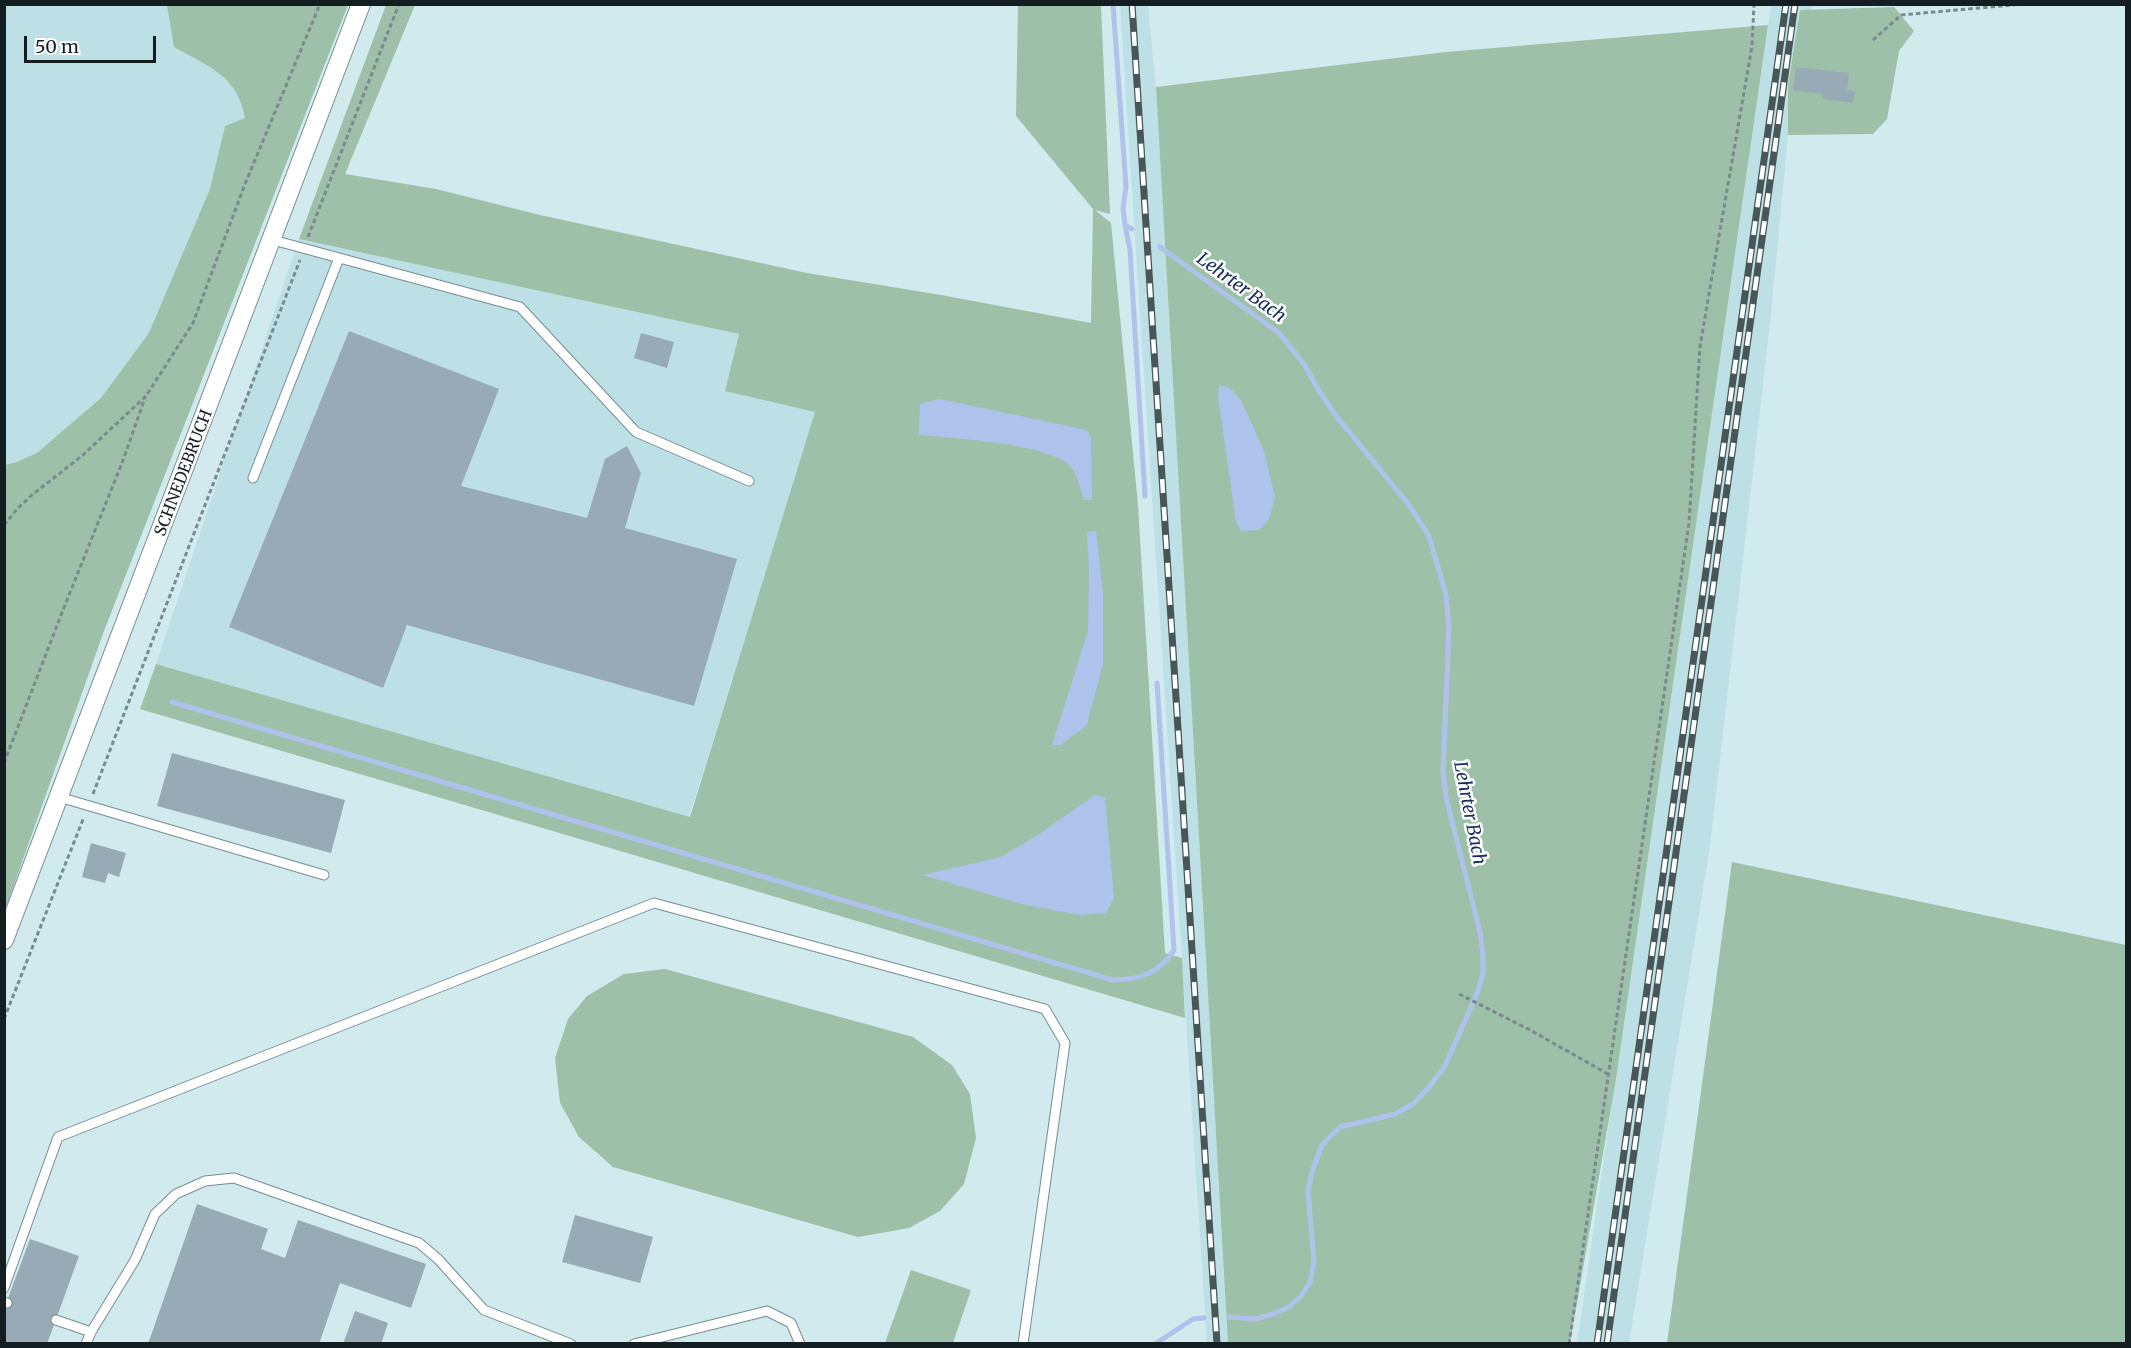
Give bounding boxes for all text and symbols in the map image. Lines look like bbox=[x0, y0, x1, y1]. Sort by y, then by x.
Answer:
scale bar bbox=[27, 24, 159, 62]
text: 50 m bbox=[35, 35, 79, 58]
water label: Lehrter Bach bbox=[1192, 248, 1290, 328]
street label: SCHNEDEBRUCH bbox=[151, 407, 217, 539]
water label: Lehrter Bach bbox=[1448, 759, 1490, 867]

